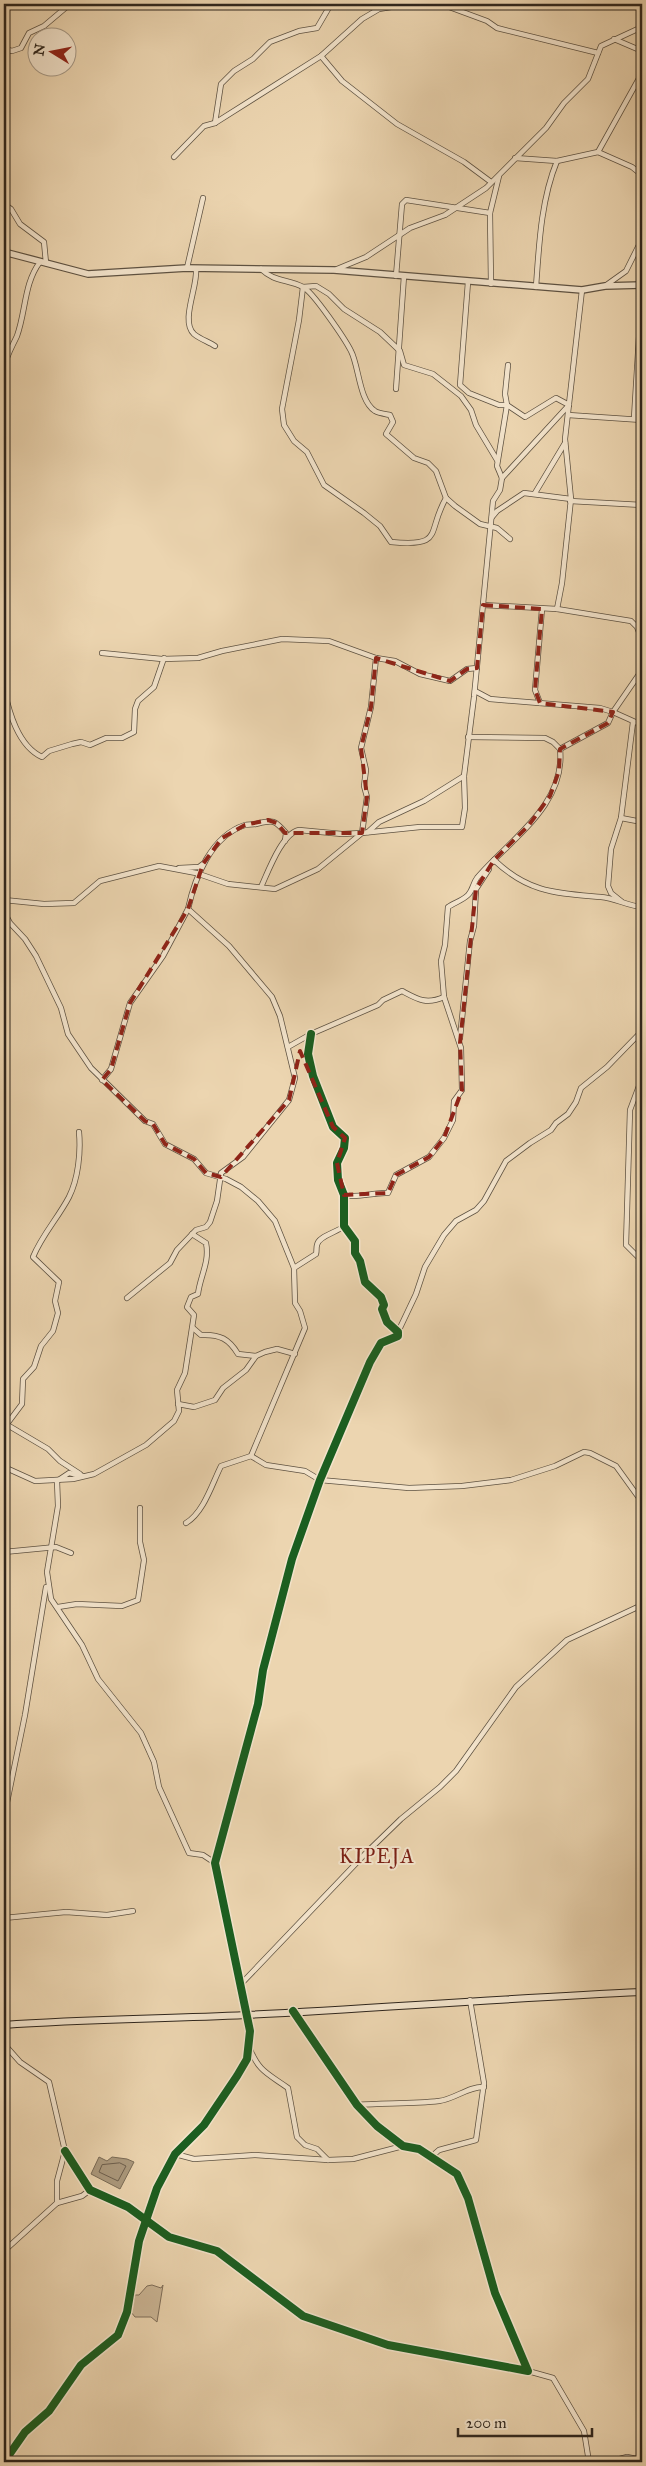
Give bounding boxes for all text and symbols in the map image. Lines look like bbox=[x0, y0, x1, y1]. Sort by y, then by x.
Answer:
north arrow bbox=[28, 28, 78, 78]
text: N bbox=[30, 42, 49, 57]
district label: KIPEJA bbox=[339, 1844, 415, 1869]
scale bar bbox=[458, 2406, 592, 2438]
text: 200 m bbox=[466, 2414, 507, 2432]

